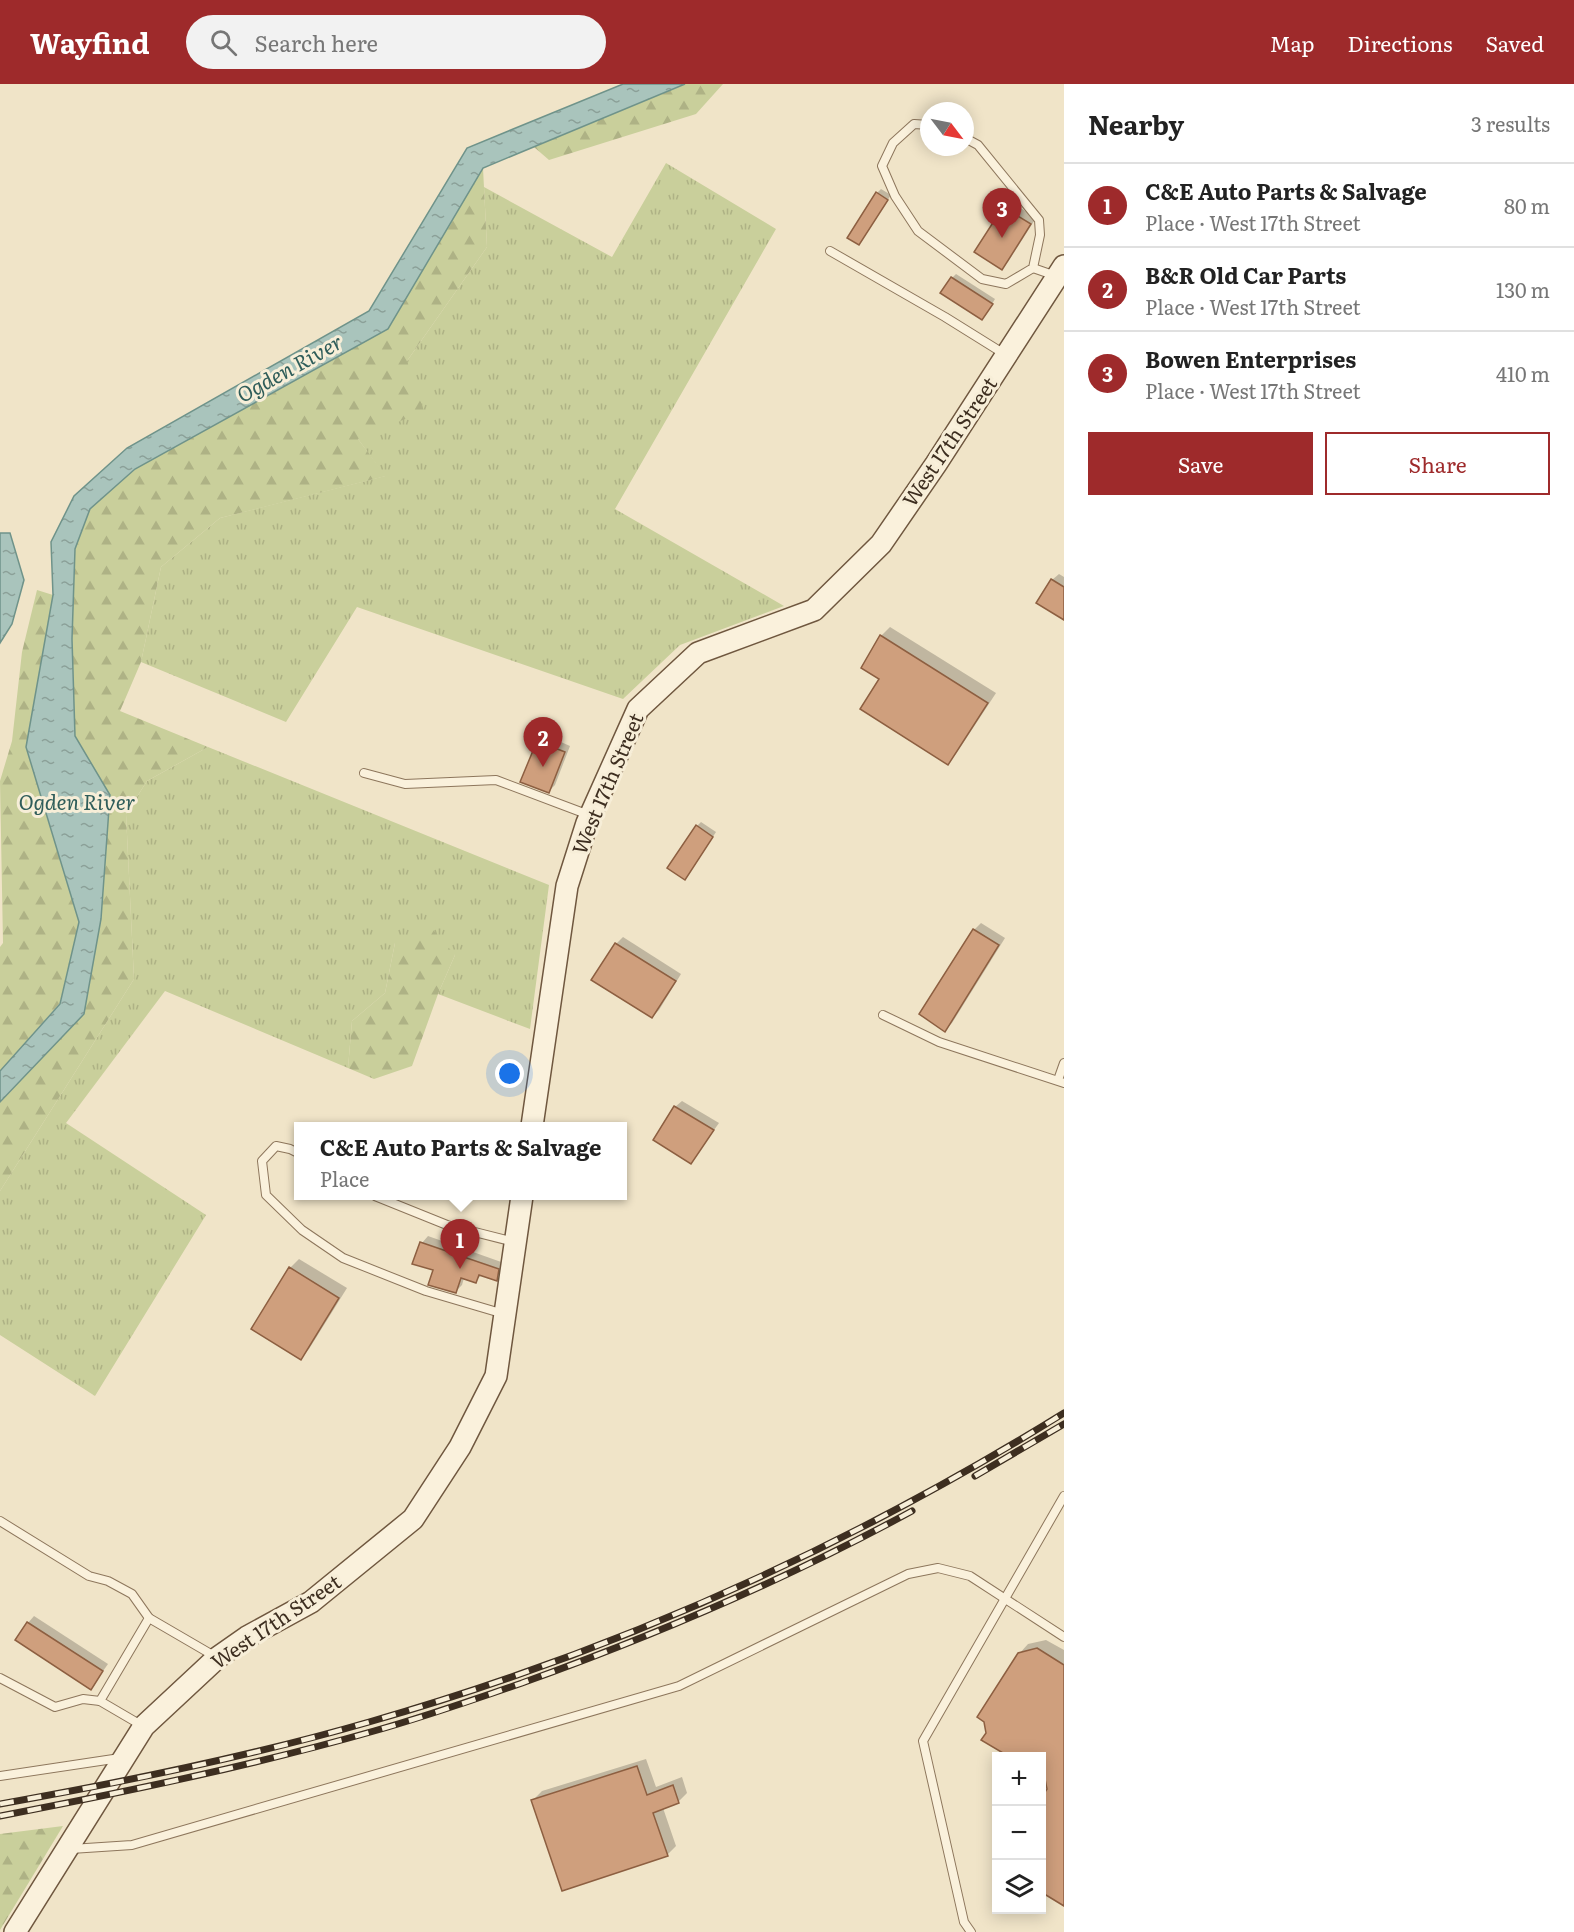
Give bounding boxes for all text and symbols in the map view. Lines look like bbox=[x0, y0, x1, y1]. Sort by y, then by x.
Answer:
search box bbox=[186, 15, 606, 69]
text: Wayfind bbox=[30, 21, 150, 63]
icon: search bbox=[207, 26, 240, 59]
text: Search here bbox=[255, 26, 378, 59]
text: Map bbox=[1270, 27, 1315, 58]
text: Directions bbox=[1348, 27, 1453, 58]
text: Saved bbox=[1486, 27, 1544, 58]
north arrow bbox=[920, 102, 974, 156]
text: Nearby bbox=[1088, 104, 1184, 143]
text: 3 results bbox=[1471, 108, 1550, 138]
text: C&E Auto Parts & Salvage bbox=[1145, 174, 1427, 207]
pin: 3 bbox=[982, 188, 1022, 238]
text: 1 bbox=[1103, 190, 1112, 220]
text: 80 m bbox=[1504, 190, 1550, 220]
text: Place · West 17th Street bbox=[1145, 207, 1361, 237]
text: B&R Old Car Parts bbox=[1145, 258, 1346, 291]
text: 2 bbox=[1102, 274, 1113, 304]
text: 130 m bbox=[1496, 274, 1550, 304]
text: Place · West 17th Street bbox=[1145, 291, 1361, 321]
water label: Ogden River bbox=[230, 325, 348, 409]
text: Bowen Enterprises bbox=[1145, 342, 1356, 375]
text: 3 bbox=[1102, 358, 1113, 388]
text: 410 m bbox=[1496, 358, 1550, 388]
street label: West 17th Street bbox=[894, 370, 1003, 512]
text: Place · West 17th Street bbox=[1145, 375, 1361, 405]
button: Save bbox=[1088, 432, 1313, 495]
button: Share bbox=[1325, 432, 1550, 495]
street label: West 17th Street bbox=[563, 708, 650, 859]
pin: 2 bbox=[524, 718, 562, 767]
water label: Ogden River bbox=[19, 785, 136, 816]
your location bbox=[495, 1059, 524, 1088]
popup bbox=[294, 1122, 627, 1200]
text: C&E Auto Parts & Salvage bbox=[320, 1130, 601, 1163]
text: Place bbox=[320, 1163, 369, 1193]
pin: 1 bbox=[440, 1220, 480, 1269]
street label: West 17th Street bbox=[204, 1566, 346, 1675]
map controls bbox=[992, 1752, 1046, 1914]
button: + bbox=[992, 1752, 1046, 1806]
button: − bbox=[992, 1806, 1046, 1860]
button: layers bbox=[992, 1860, 1046, 1914]

